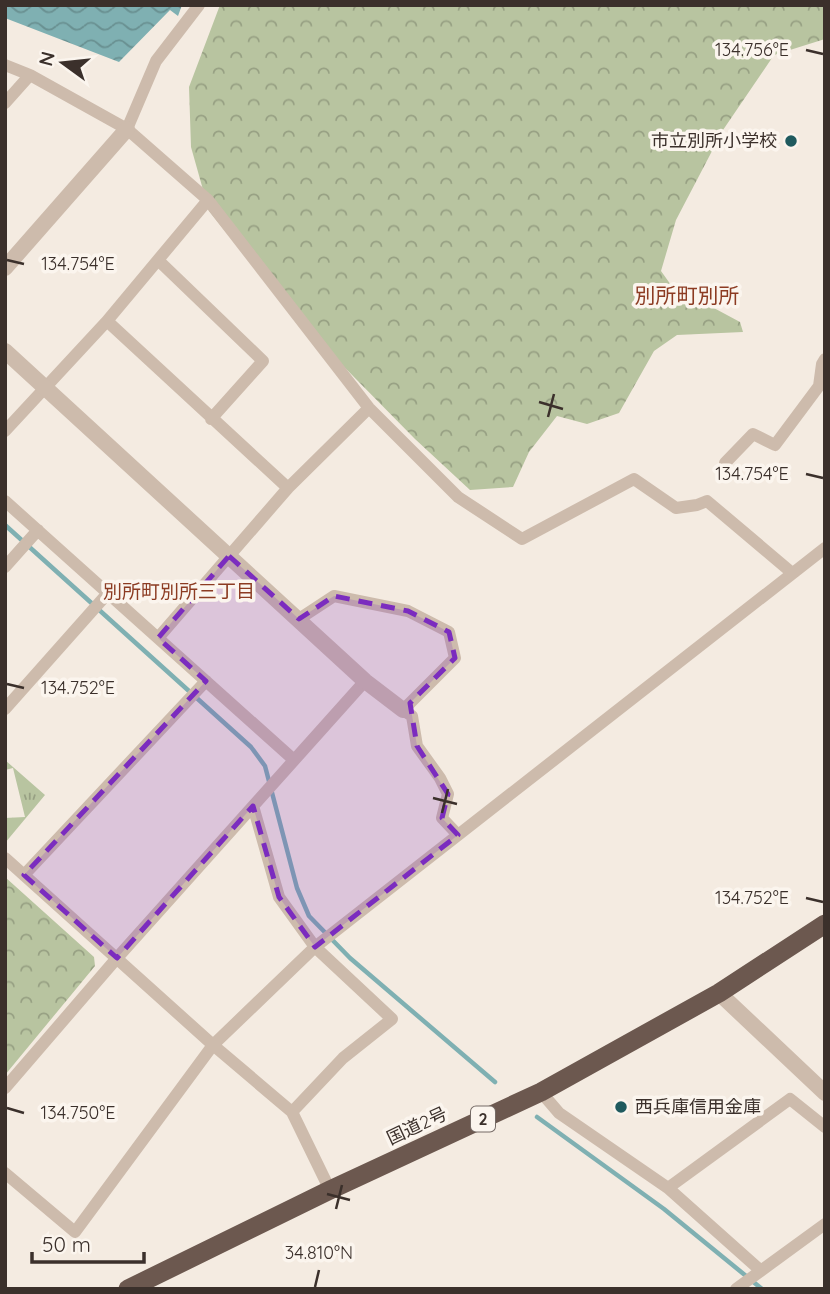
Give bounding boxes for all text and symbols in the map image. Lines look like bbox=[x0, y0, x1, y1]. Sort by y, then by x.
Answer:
north arrow bbox=[28, 28, 98, 98]
text: 134.756°E bbox=[715, 38, 789, 61]
text: N bbox=[33, 49, 60, 68]
place label: 市立別所小学校 bbox=[651, 129, 777, 152]
marker: 市立別所小学校 bbox=[783, 133, 799, 149]
text: 134.754°E bbox=[41, 252, 115, 275]
district label: 別所町別所 bbox=[635, 282, 740, 308]
text: 134.754°E bbox=[715, 462, 789, 485]
district label: 別所町別所三丁目 bbox=[103, 579, 255, 603]
text: 134.752°E bbox=[41, 676, 115, 699]
text: 134.752°E bbox=[715, 886, 789, 909]
place label: 西兵庫信用金庫 bbox=[635, 1095, 761, 1118]
marker: 西兵庫信用金庫 bbox=[613, 1099, 629, 1115]
text: 134.750°E bbox=[41, 1101, 115, 1124]
street label: 国道2号 bbox=[383, 1102, 451, 1149]
road number: 2 bbox=[471, 1106, 495, 1132]
scale bar bbox=[32, 1220, 144, 1264]
text: 50 m bbox=[42, 1231, 91, 1257]
text: 34.810°N bbox=[285, 1241, 353, 1264]

